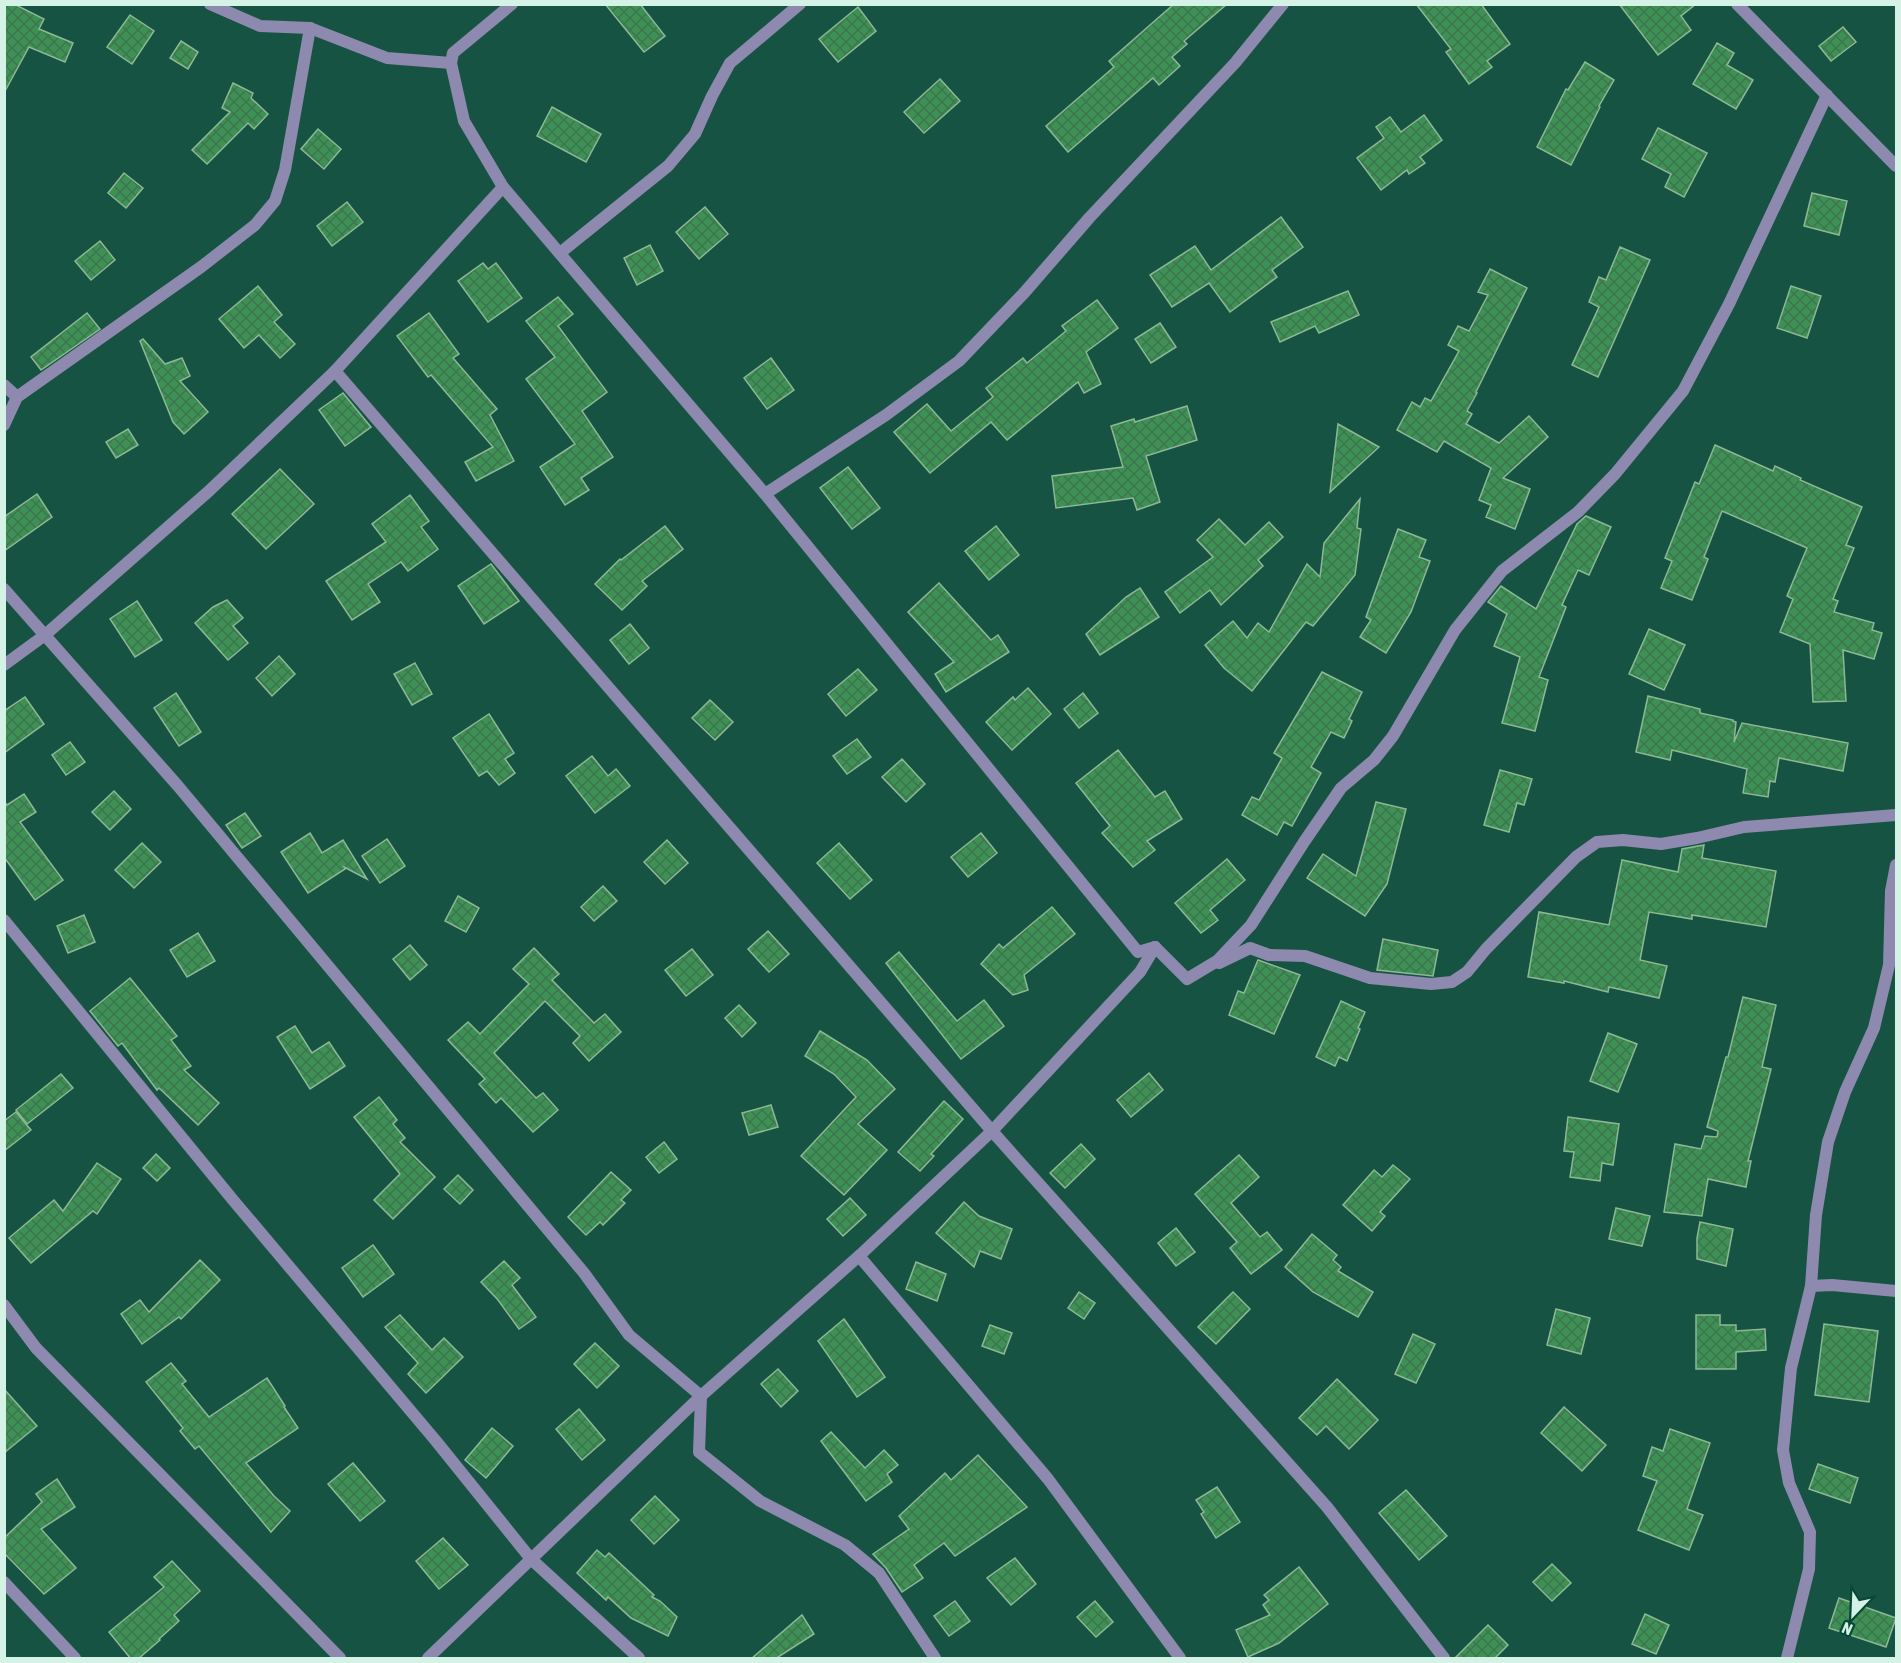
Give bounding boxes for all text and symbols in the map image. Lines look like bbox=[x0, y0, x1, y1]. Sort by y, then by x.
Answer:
north arrow bbox=[1823, 1585, 1883, 1645]
text: N bbox=[1839, 1619, 1855, 1639]

